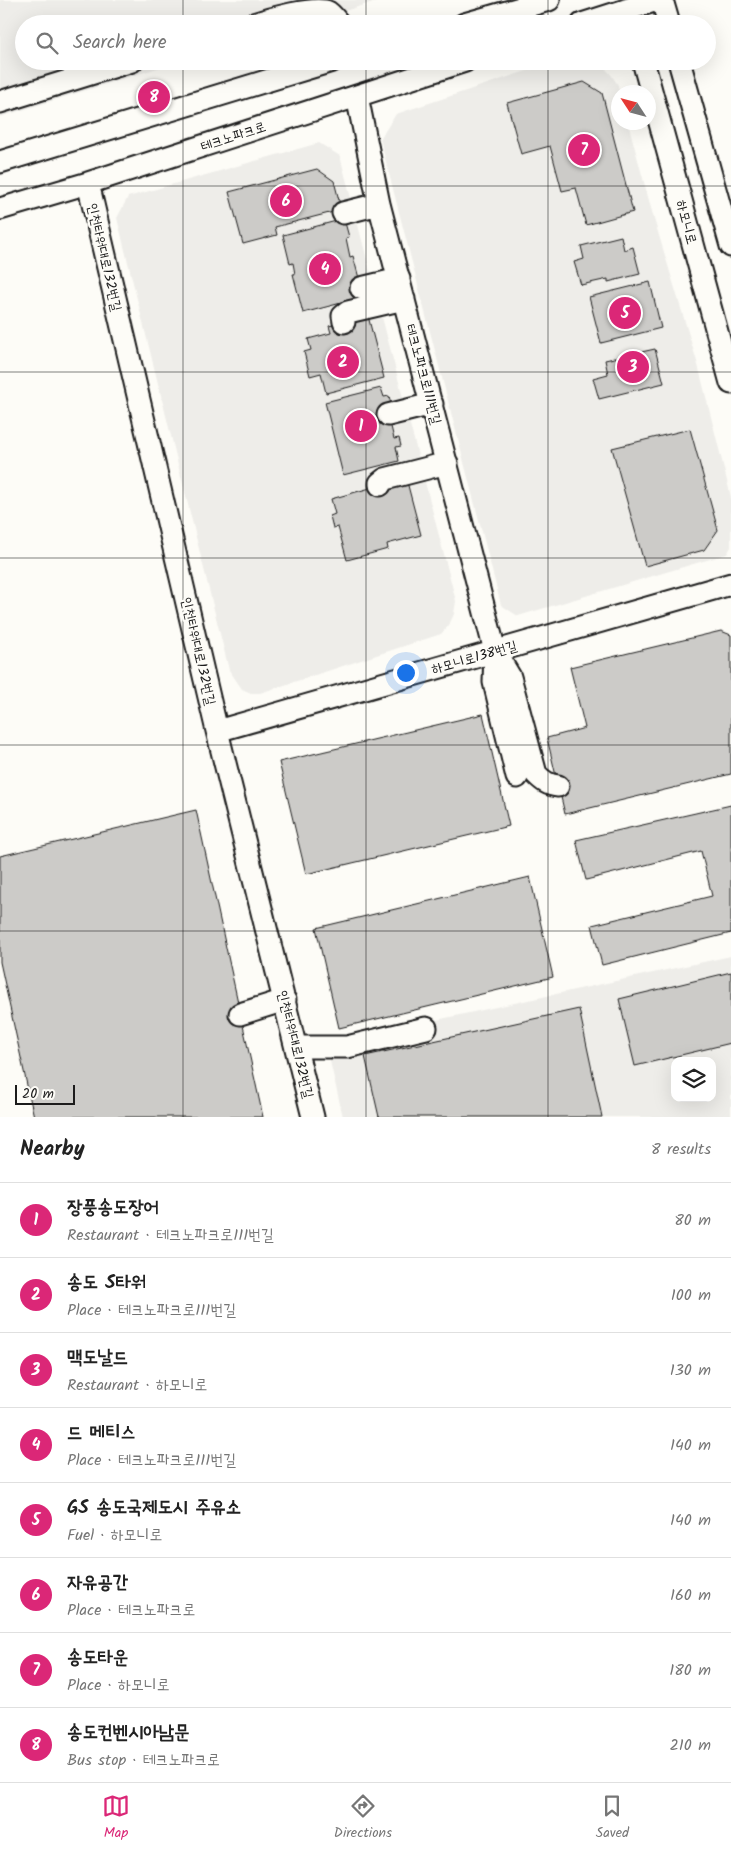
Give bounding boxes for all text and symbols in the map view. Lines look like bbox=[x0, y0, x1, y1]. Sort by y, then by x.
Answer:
search box bbox=[15, 15, 716, 70]
text: Search here bbox=[73, 28, 167, 58]
icon: search bbox=[33, 29, 61, 57]
pin: 8 bbox=[138, 78, 170, 116]
north arrow bbox=[611, 85, 656, 130]
street label: 테크노파크로 bbox=[198, 116, 269, 158]
pin: 7 bbox=[568, 131, 600, 169]
pin: 6 bbox=[270, 182, 302, 220]
street label: 하모니로 bbox=[670, 198, 702, 247]
street label: 인천타워대로132번길 bbox=[81, 201, 127, 314]
pin: 4 bbox=[309, 250, 341, 288]
pin: 5 bbox=[609, 294, 641, 332]
street label: 테크노파크로111번길 bbox=[399, 322, 447, 428]
pin: 2 bbox=[327, 343, 359, 381]
pin: 3 bbox=[617, 348, 649, 386]
pin: 1 bbox=[345, 407, 377, 445]
street label: 인천타워대로132번길 bbox=[175, 595, 221, 708]
street label: 하모니로138번길 bbox=[429, 635, 521, 681]
your location bbox=[393, 660, 419, 686]
street label: 인천타워대로132번길 bbox=[271, 988, 319, 1101]
map controls bbox=[671, 1057, 716, 1102]
button: layers bbox=[671, 1057, 716, 1102]
scale bar bbox=[15, 1082, 75, 1105]
text: 20 m bbox=[22, 1083, 54, 1105]
text: Nearby bbox=[20, 1133, 85, 1166]
text: 8 results bbox=[651, 1137, 711, 1162]
text: 장풍송도장어 bbox=[67, 1193, 159, 1223]
text: 1 bbox=[34, 1208, 38, 1233]
text: 80 m bbox=[674, 1208, 711, 1233]
text: Restaurant · 테크노파크로111번길 bbox=[67, 1223, 274, 1248]
text: 송도 S타워 bbox=[67, 1268, 146, 1298]
text: 2 bbox=[31, 1283, 41, 1308]
text: 100 m bbox=[671, 1283, 711, 1308]
text: Place · 테크노파크로111번길 bbox=[67, 1298, 236, 1323]
text: 맥도날드 bbox=[67, 1343, 128, 1373]
text: 3 bbox=[32, 1358, 40, 1383]
text: 130 m bbox=[670, 1358, 711, 1383]
text: Restaurant · 하모니로 bbox=[67, 1373, 207, 1398]
text: 드 메티스 bbox=[67, 1418, 135, 1448]
text: 4 bbox=[32, 1433, 40, 1458]
text: 140 m bbox=[670, 1433, 711, 1458]
text: Place · 테크노파크로111번길 bbox=[67, 1448, 236, 1473]
text: GS 송도국제도시 주유소 bbox=[67, 1493, 241, 1523]
text: 5 bbox=[32, 1508, 40, 1533]
text: 140 m bbox=[670, 1508, 711, 1533]
text: Fuel · 하모니로 bbox=[67, 1523, 162, 1548]
text: 자유공간 bbox=[67, 1568, 128, 1598]
text: 6 bbox=[32, 1583, 40, 1608]
text: 160 m bbox=[670, 1583, 711, 1608]
text: Place · 테크노파크로 bbox=[67, 1598, 195, 1623]
text: 송도타운 bbox=[67, 1643, 128, 1673]
text: 7 bbox=[32, 1658, 40, 1683]
text: 180 m bbox=[669, 1658, 711, 1683]
text: Place · 하모니로 bbox=[67, 1673, 170, 1698]
text: 송도컨벤시아남문 bbox=[67, 1718, 189, 1748]
text: 8 bbox=[31, 1733, 41, 1758]
text: 210 m bbox=[670, 1733, 711, 1758]
text: Bus stop · 테크노파크로 bbox=[67, 1748, 220, 1773]
tab: Map bbox=[102, 1792, 130, 1844]
tab: Directions bbox=[334, 1792, 392, 1844]
tab: Saved bbox=[596, 1792, 629, 1844]

